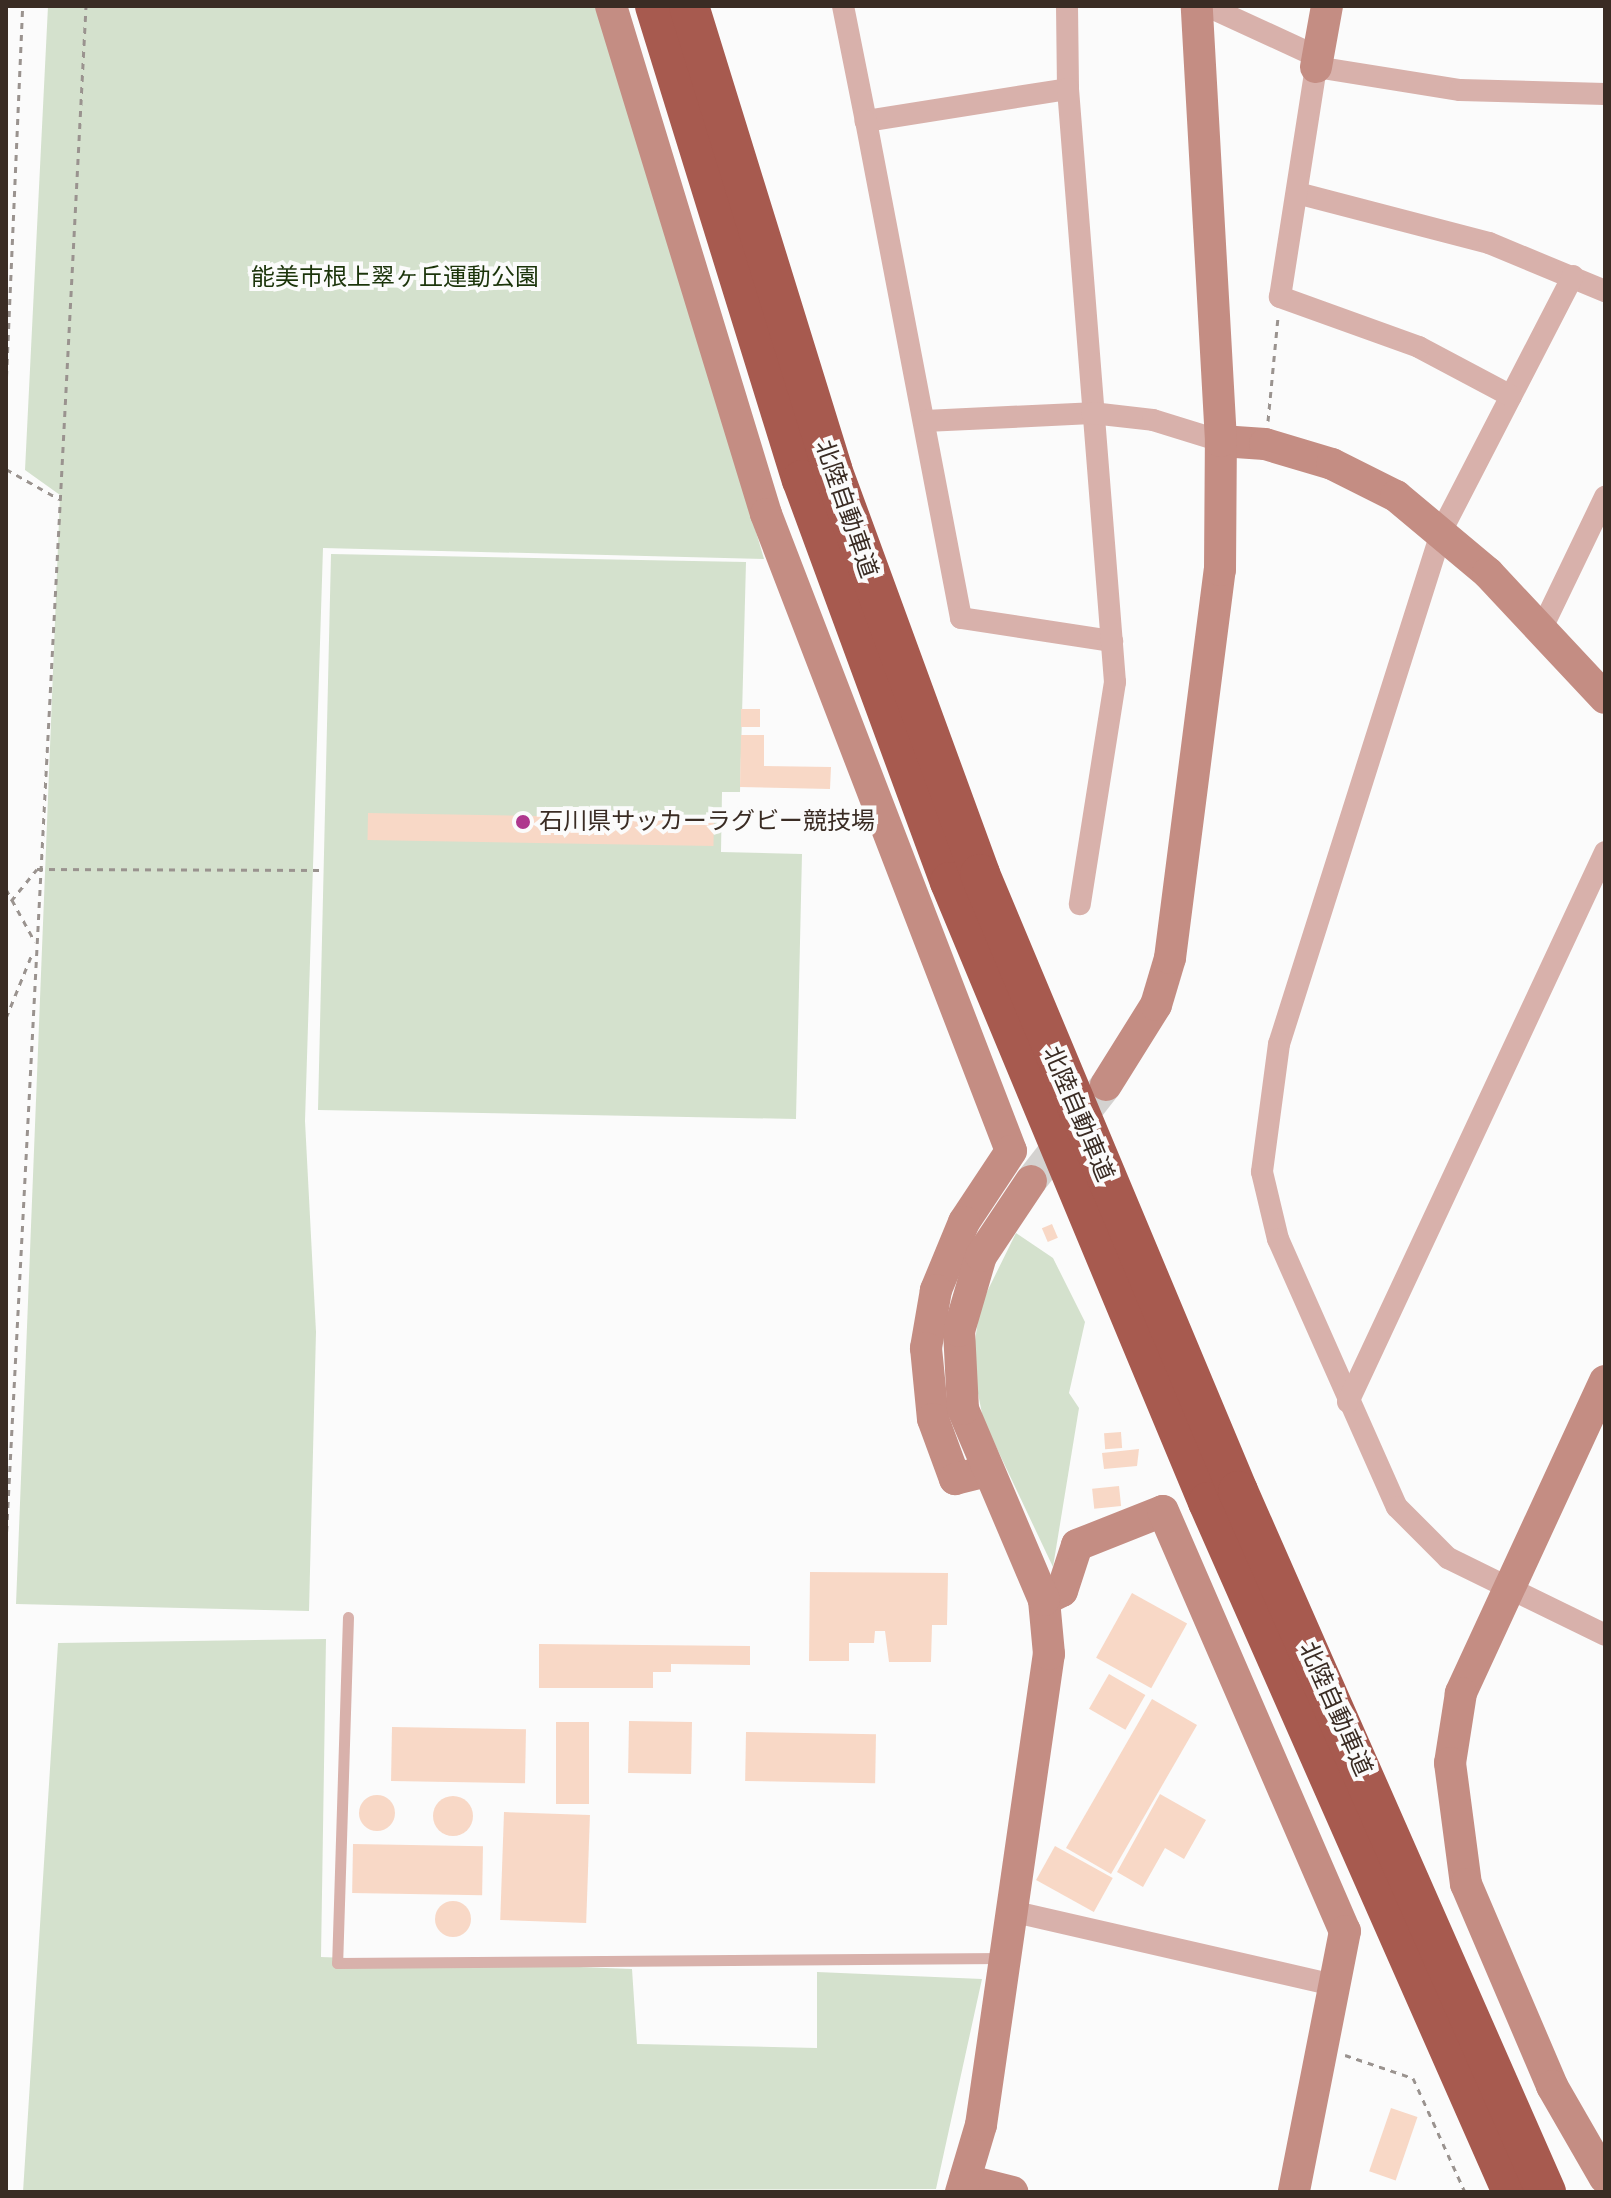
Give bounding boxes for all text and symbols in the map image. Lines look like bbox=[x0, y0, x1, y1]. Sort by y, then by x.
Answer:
park label: 能美市根上翠ヶ丘運動公園 bbox=[251, 264, 539, 292]
street label: 北陸自動車道 bbox=[809, 436, 883, 582]
place label: 石川県サッカーラグビー競技場 bbox=[539, 808, 875, 836]
marker: 石川県サッカーラグビー競技場 bbox=[514, 813, 532, 831]
street label: 北陸自動車道 bbox=[1037, 1042, 1119, 1186]
street label: 北陸自動車道 bbox=[1293, 1637, 1377, 1781]

